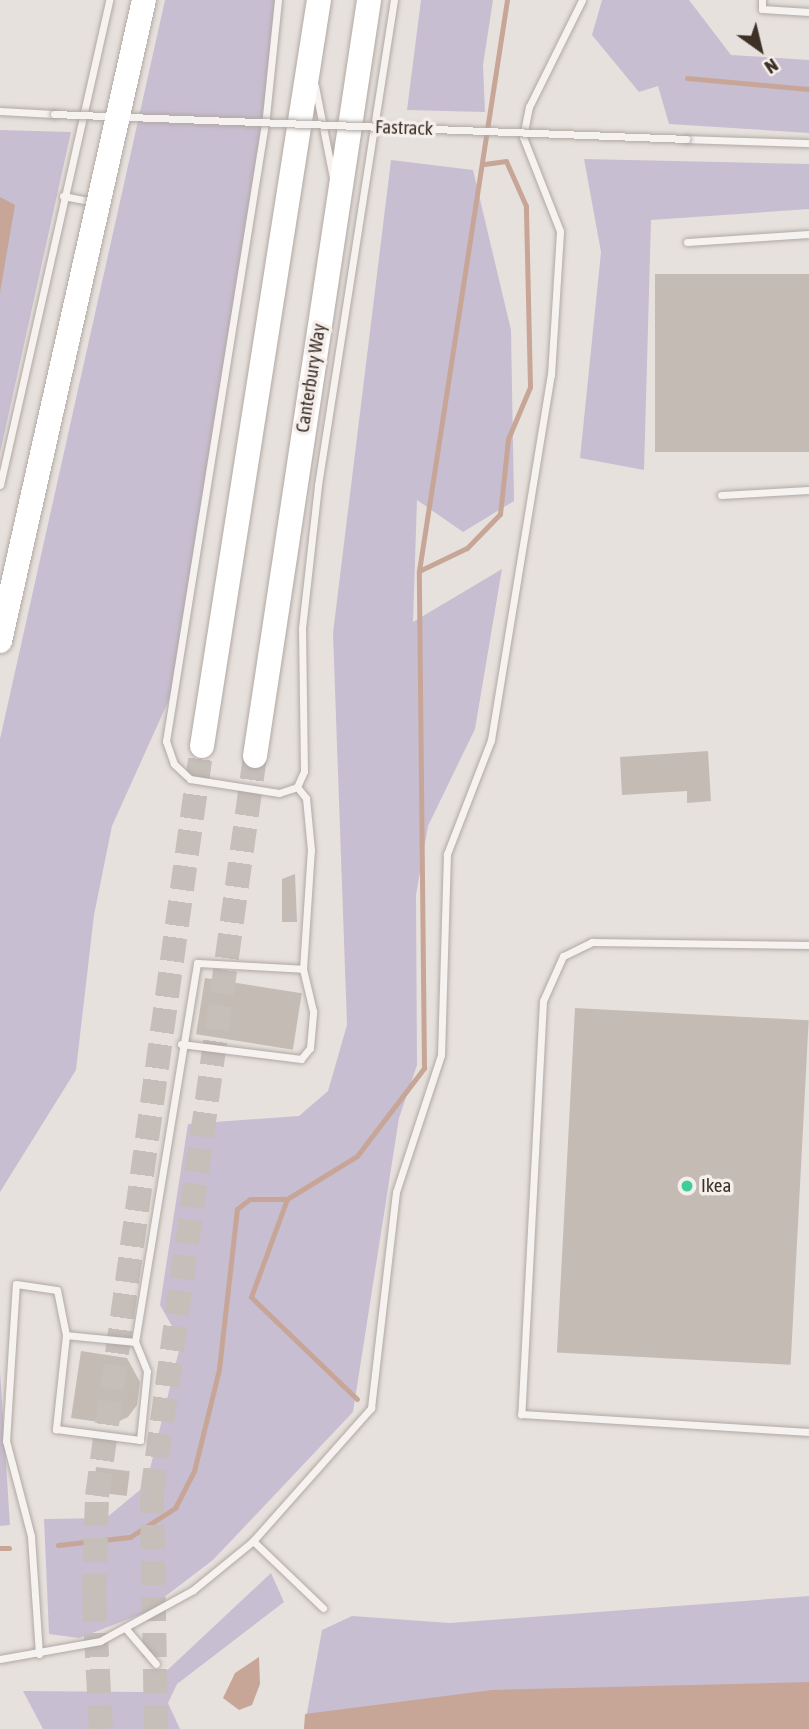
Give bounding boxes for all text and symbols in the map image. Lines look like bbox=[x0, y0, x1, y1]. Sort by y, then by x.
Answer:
north arrow bbox=[725, 14, 795, 84]
text: N bbox=[761, 54, 783, 79]
street label: Fastrack bbox=[375, 116, 433, 140]
street label: Canterbury Way bbox=[291, 322, 331, 434]
place label: Ikea bbox=[701, 1175, 731, 1197]
marker: Ikea bbox=[679, 1178, 695, 1194]

